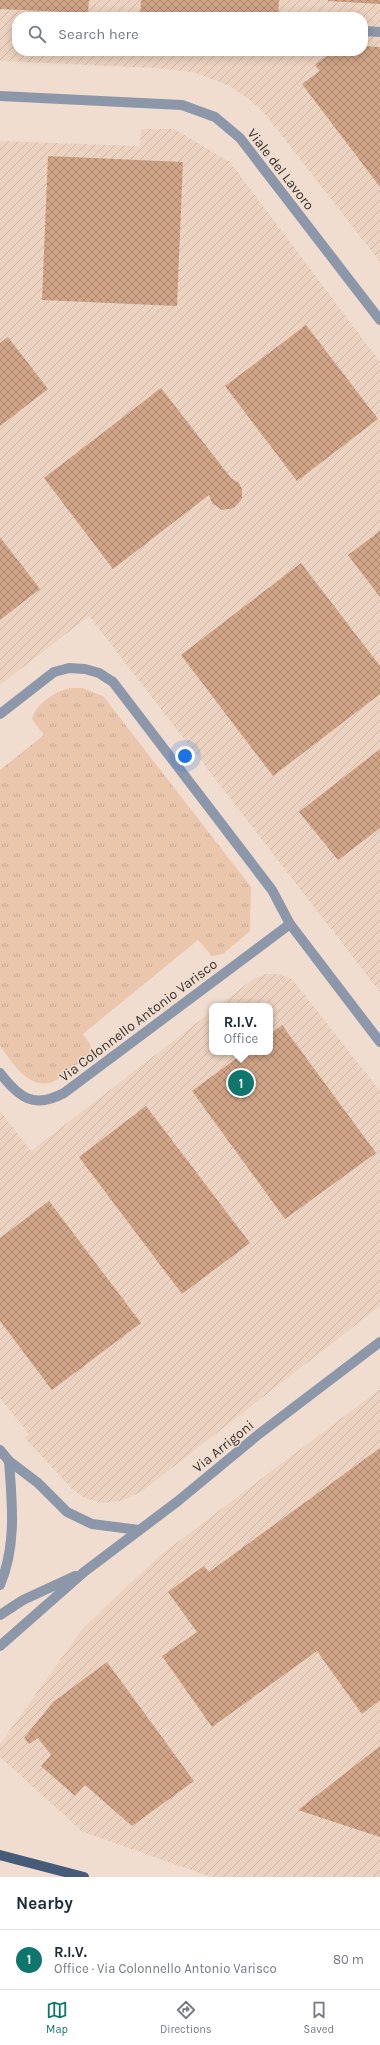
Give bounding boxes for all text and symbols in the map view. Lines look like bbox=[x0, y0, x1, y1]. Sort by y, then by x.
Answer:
search box bbox=[12, 12, 368, 56]
icon: search bbox=[26, 23, 48, 45]
text: Search here bbox=[58, 25, 139, 43]
street label: Viale del Lavoro bbox=[244, 125, 318, 213]
your location bbox=[175, 746, 195, 766]
street label: Via Colonnello Antonio Varisco bbox=[56, 955, 221, 1085]
popup bbox=[209, 1003, 273, 1055]
text: R.I.V. bbox=[224, 1013, 257, 1031]
text: Office bbox=[224, 1031, 258, 1046]
pin: 1 bbox=[228, 1068, 254, 1098]
street label: Via Arrigoni bbox=[189, 1417, 257, 1476]
text: Nearby bbox=[16, 1893, 73, 1913]
text: R.I.V. bbox=[54, 1943, 87, 1961]
text: 1 bbox=[27, 1952, 31, 1967]
text: 80 m bbox=[333, 1952, 364, 1967]
text: Office · Via Colonnello Antonio Varisco bbox=[54, 1961, 277, 1976]
tab: Map bbox=[46, 1999, 68, 2036]
tab: Directions bbox=[160, 1999, 212, 2036]
tab: Saved bbox=[304, 1999, 334, 2036]

